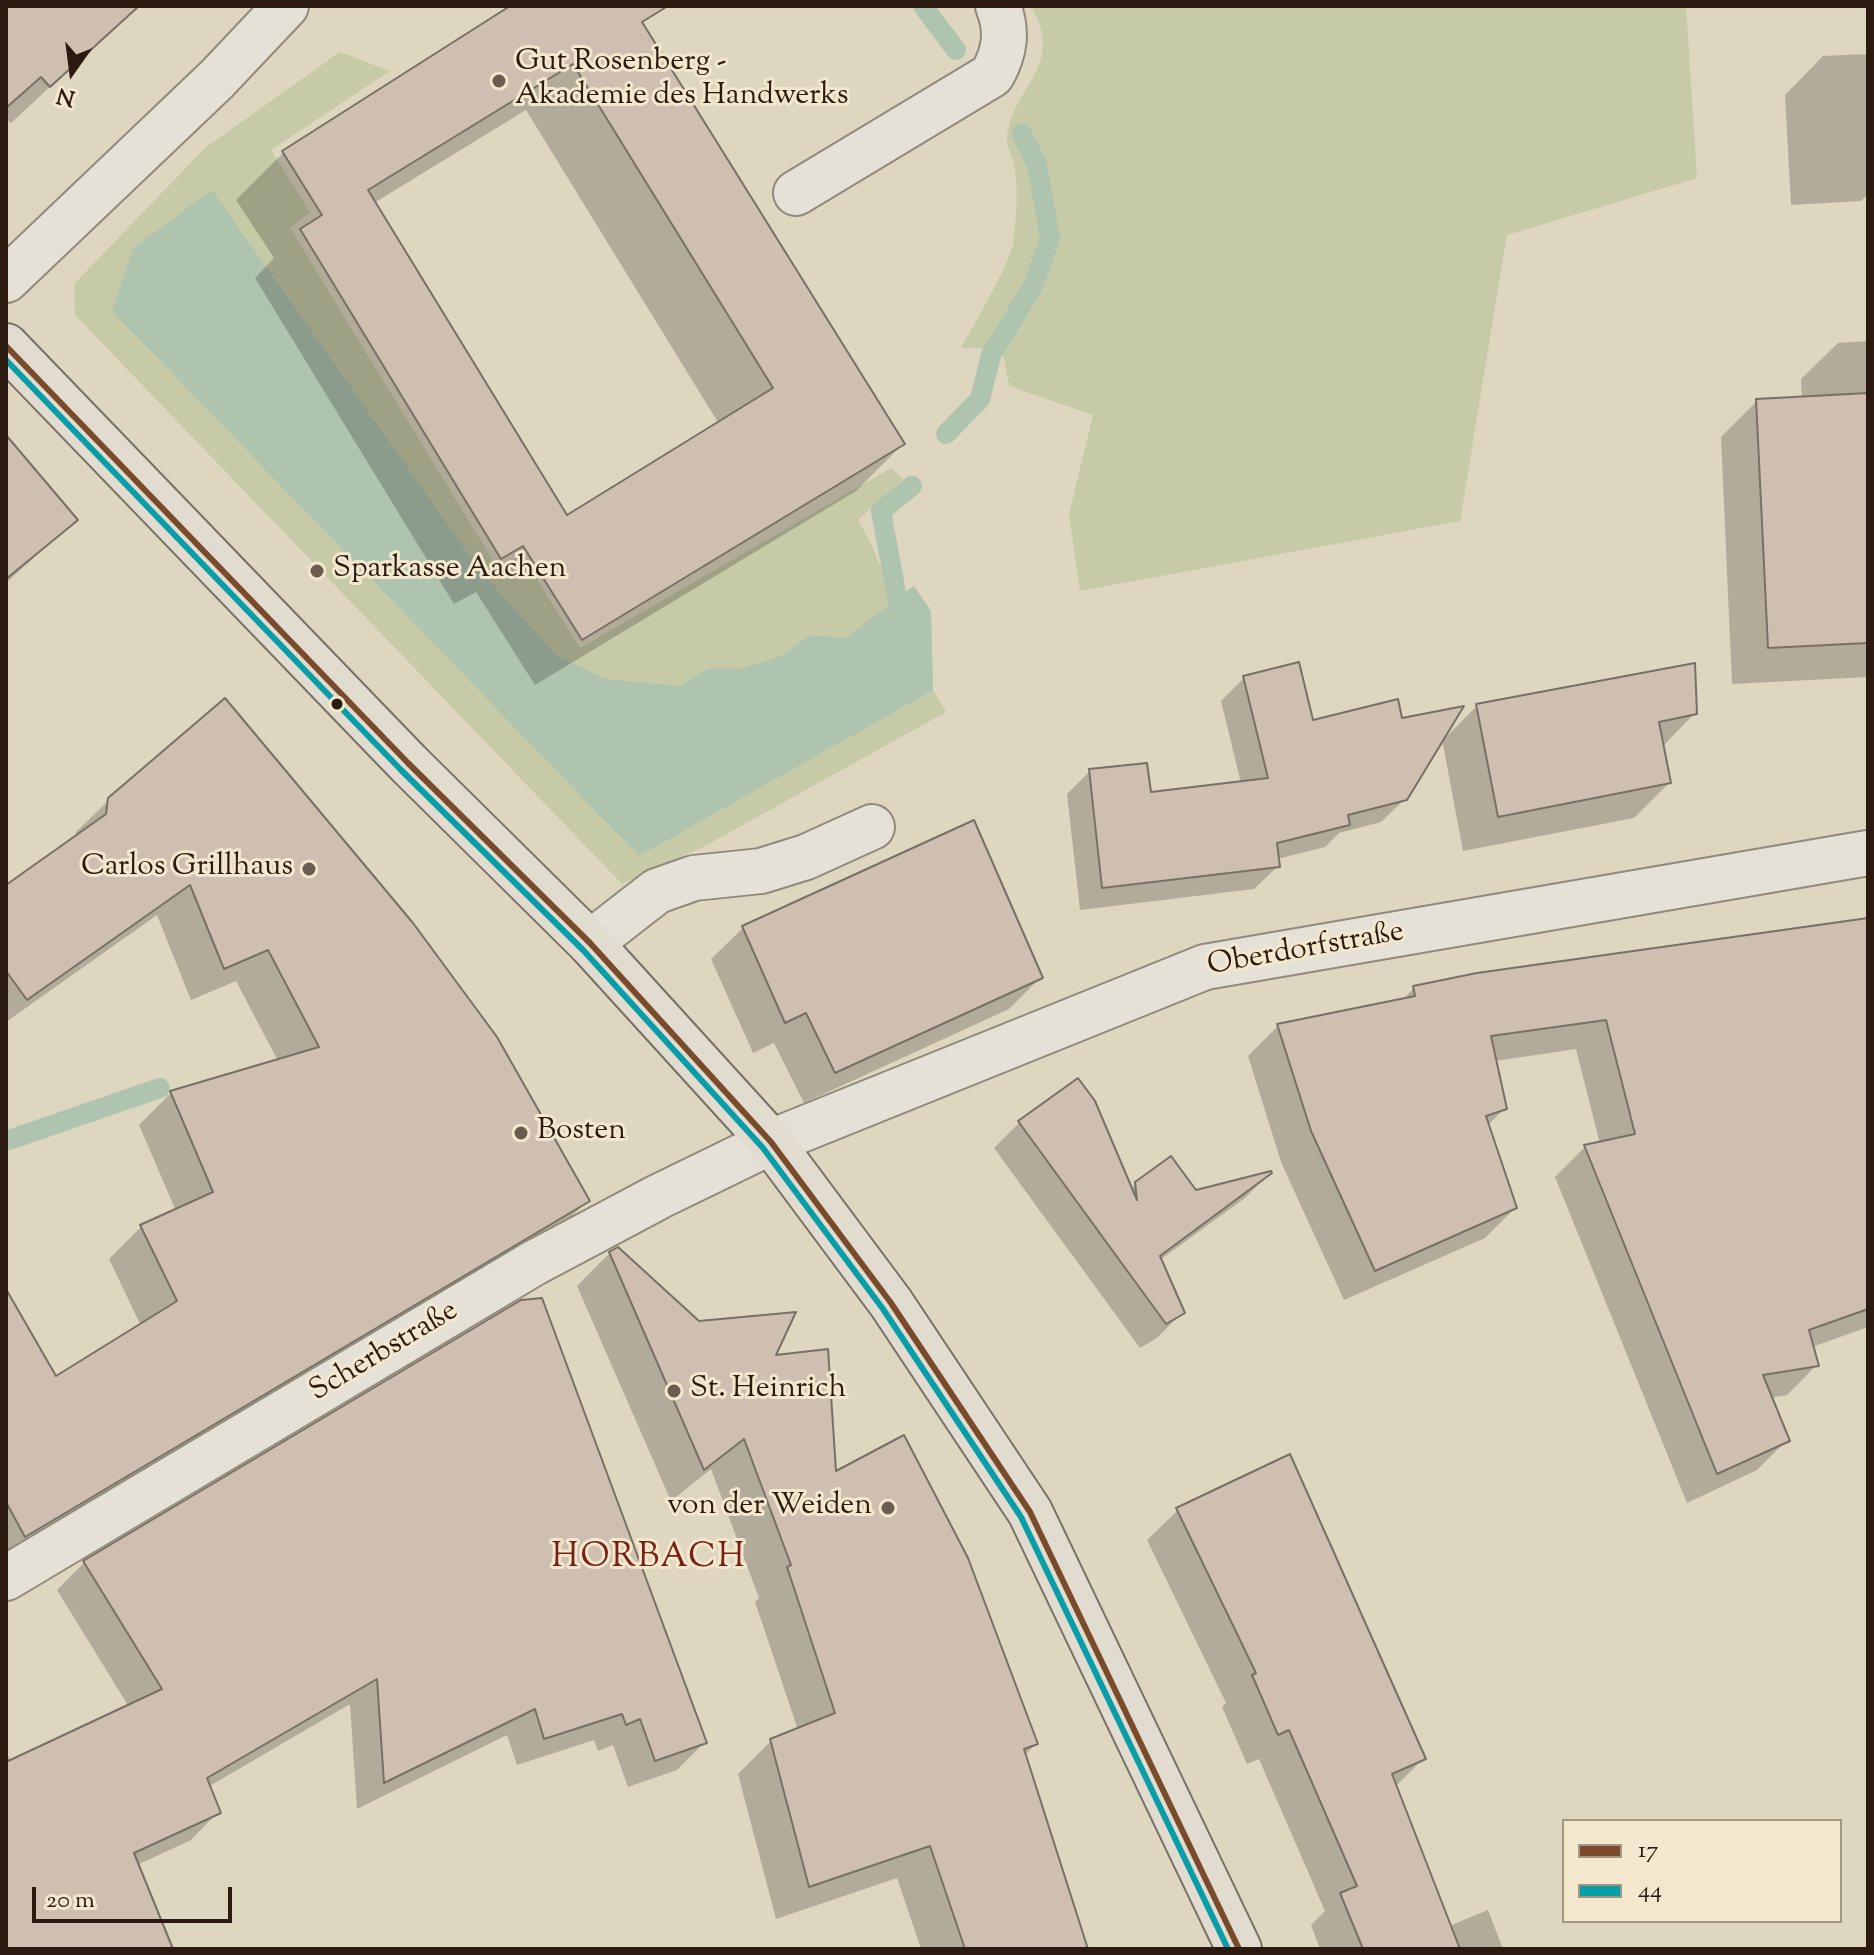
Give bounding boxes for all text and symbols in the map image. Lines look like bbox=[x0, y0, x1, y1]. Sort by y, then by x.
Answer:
north arrow bbox=[32, 32, 112, 112]
place label: Gut Rosenberg - Akademie des Handwerks bbox=[515, 46, 849, 116]
marker: Gut Rosenberg - Akademie des Handwerks bbox=[490, 72, 508, 90]
text: N bbox=[54, 78, 79, 113]
place label: Sparkasse Aachen bbox=[333, 553, 566, 589]
marker: Sparkasse Aachen bbox=[308, 562, 326, 580]
unlabelled marker bbox=[329, 696, 345, 712]
place label: Carlos Grillhaus bbox=[81, 851, 293, 887]
marker: Carlos Grillhaus bbox=[300, 860, 318, 878]
street label: Oberdorfstraße bbox=[1205, 916, 1407, 986]
place label: Bosten bbox=[537, 1115, 626, 1151]
marker: Bosten bbox=[512, 1124, 530, 1142]
street label: Scherbstraße bbox=[304, 1295, 466, 1411]
place label: St. Heinrich bbox=[690, 1373, 846, 1409]
marker: St. Heinrich bbox=[665, 1382, 683, 1400]
place label: von der Weiden bbox=[667, 1490, 872, 1526]
marker: von der Weiden bbox=[879, 1499, 897, 1517]
district label: HORBACH bbox=[551, 1540, 747, 1580]
legend bbox=[1562, 1819, 1842, 1923]
text: 17 bbox=[1638, 1834, 1658, 1868]
scale bar bbox=[36, 1871, 236, 1921]
text: 44 bbox=[1638, 1874, 1662, 1908]
text: 20 m bbox=[46, 1884, 95, 1918]

